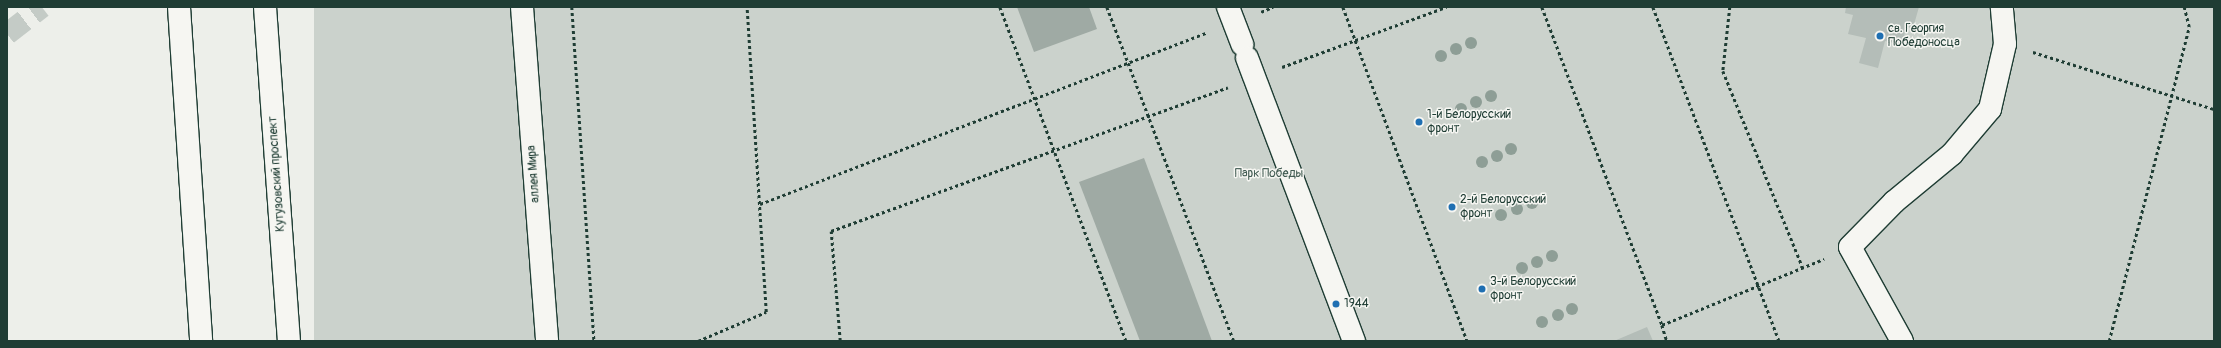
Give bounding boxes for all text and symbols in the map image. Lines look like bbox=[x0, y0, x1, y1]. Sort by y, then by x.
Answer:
place label: св. Георгия Победоносца bbox=[1888, 22, 1960, 50]
marker: св. Георгия Победоносца bbox=[1875, 31, 1885, 41]
place label: 1-й Белорусский фронт bbox=[1427, 108, 1511, 136]
street label: Кутузовский проспект bbox=[266, 116, 288, 232]
marker: 1-й Белорусский фронт bbox=[1414, 117, 1424, 127]
street label: аллея Мира bbox=[525, 145, 543, 203]
park label: Парк Победы bbox=[1235, 167, 1303, 181]
place label: 2-й Белорусский фронт bbox=[1460, 193, 1546, 221]
marker: 2-й Белорусский фронт bbox=[1447, 202, 1457, 212]
place label: 3-й Белорусский фронт bbox=[1490, 275, 1576, 303]
marker: 3-й Белорусский фронт bbox=[1477, 284, 1487, 294]
place label: 1944 bbox=[1344, 297, 1369, 311]
marker: 1944 bbox=[1331, 299, 1341, 309]

